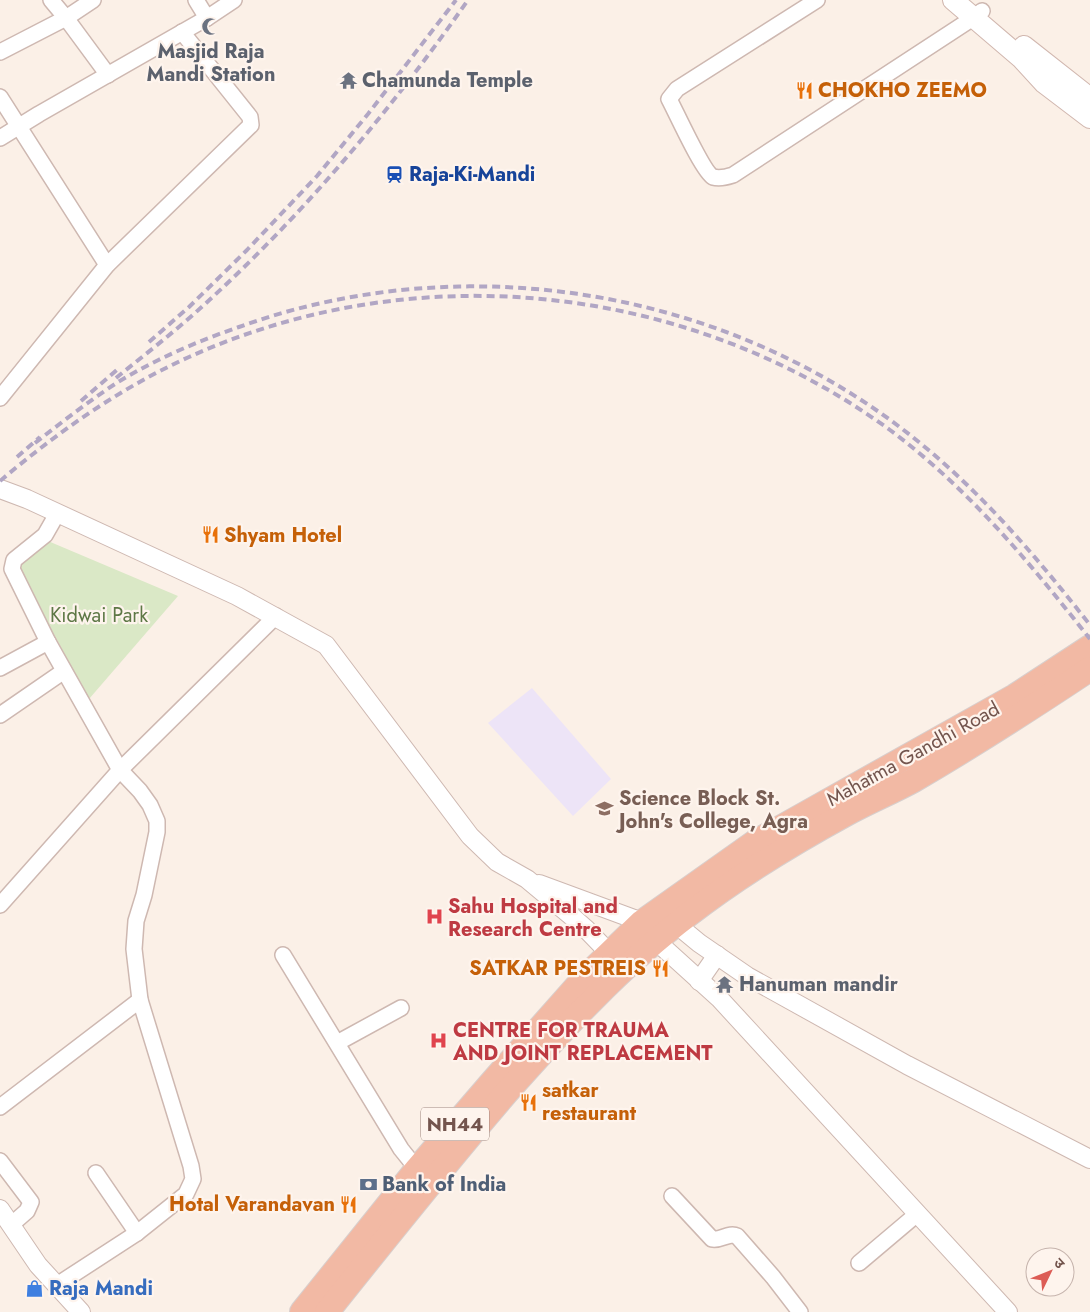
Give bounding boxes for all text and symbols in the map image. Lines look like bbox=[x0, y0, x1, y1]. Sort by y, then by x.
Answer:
mosque icon: Masjid Raja Mandi Station bbox=[201, 17, 221, 37]
place label: Masjid Raja Mandi Station bbox=[147, 37, 275, 89]
place label: Chamunda Temple bbox=[362, 66, 533, 95]
temple icon: Chamunda Temple bbox=[338, 70, 358, 90]
place label: CHOKHO ZEEMO bbox=[818, 76, 987, 105]
restaurant icon: CHOKHO ZEEMO bbox=[794, 80, 814, 100]
place label: Raja-Ki-Mandi bbox=[409, 160, 535, 189]
station icon: Raja-Ki-Mandi bbox=[385, 164, 405, 184]
place label: Shyam Hotel bbox=[224, 521, 342, 550]
restaurant icon: Shyam Hotel bbox=[200, 525, 220, 545]
park label: Kidwai Park bbox=[50, 601, 148, 630]
street label: Mahatma Gandhi Road bbox=[821, 694, 1005, 814]
place label: Science Block St. John's College, Agra bbox=[615, 784, 808, 836]
school or university icon: Science Block St. John's College, Agra bbox=[595, 799, 615, 819]
place label: Sahu Hospital and Research Centre bbox=[448, 892, 618, 944]
hospital icon: Sahu Hospital and Research Centre bbox=[424, 907, 444, 927]
place label: SATKAR PESTREIS bbox=[469, 954, 646, 983]
restaurant icon: SATKAR PESTREIS bbox=[650, 958, 670, 978]
place label: Hanuman mandir bbox=[739, 970, 899, 999]
temple icon: Hanuman mandir bbox=[715, 974, 735, 994]
place label: CENTRE FOR TRAUMA AND JOINT REPLACEMENT bbox=[452, 1016, 713, 1068]
hospital icon: CENTRE FOR TRAUMA AND JOINT REPLACEMENT bbox=[429, 1031, 449, 1051]
place label: satkar restaurant bbox=[542, 1076, 637, 1128]
restaurant icon: satkar restaurant bbox=[518, 1092, 538, 1112]
road number: NH44 bbox=[421, 1108, 489, 1140]
place label: Bank of India bbox=[382, 1170, 506, 1199]
bank icon: Bank of India bbox=[358, 1174, 378, 1194]
place label: Hotal Varandavan bbox=[169, 1190, 335, 1219]
restaurant icon: Hotal Varandavan bbox=[339, 1194, 359, 1214]
north arrow bbox=[1025, 1247, 1075, 1297]
text: उ bbox=[1049, 1253, 1070, 1274]
place label: Raja Mandi bbox=[49, 1274, 153, 1303]
shop icon: Raja Mandi bbox=[25, 1278, 45, 1298]

